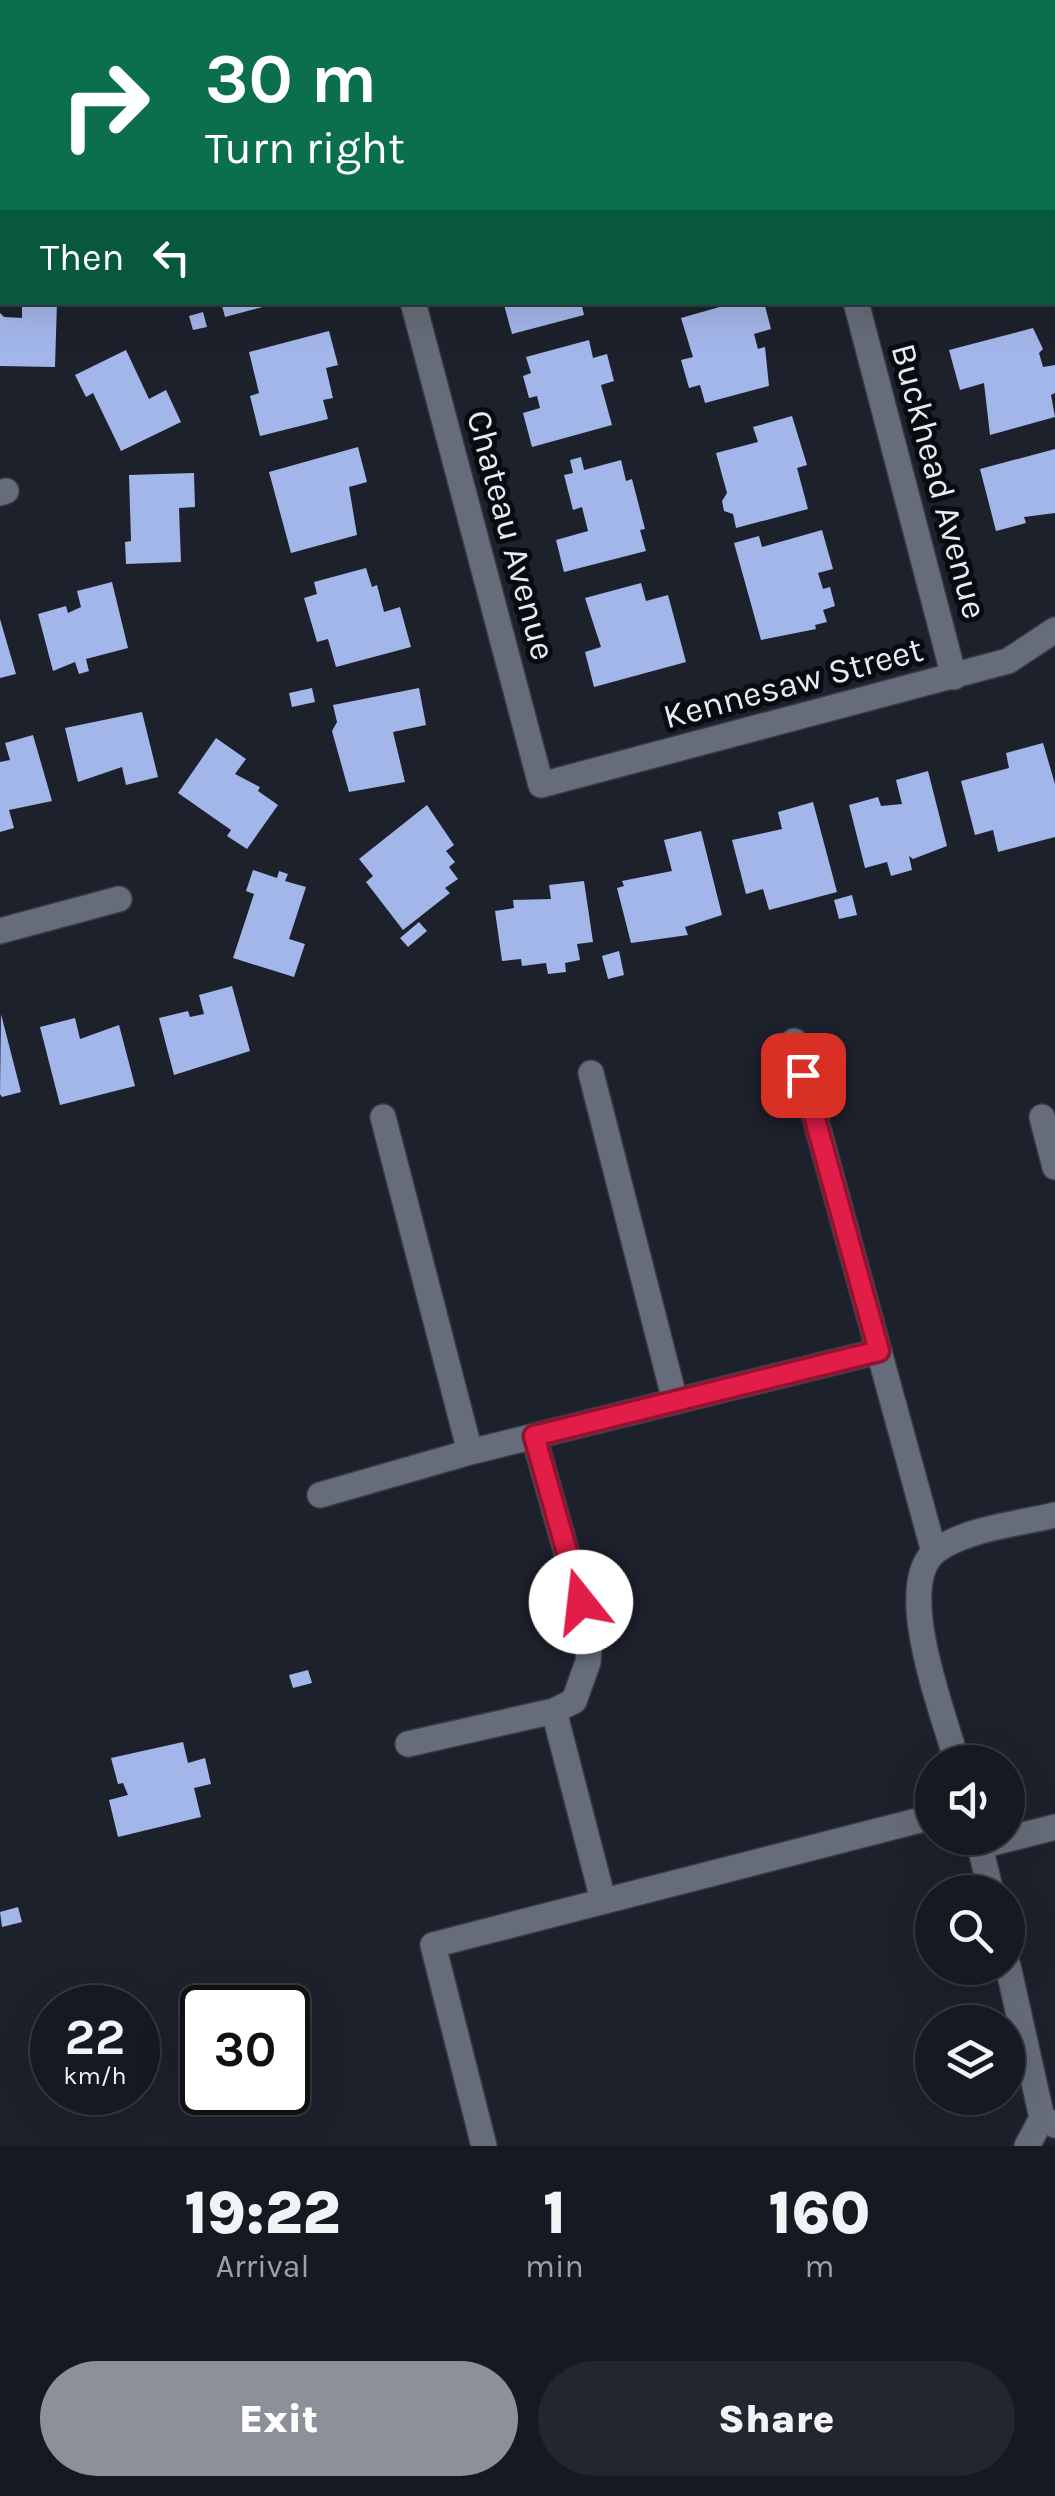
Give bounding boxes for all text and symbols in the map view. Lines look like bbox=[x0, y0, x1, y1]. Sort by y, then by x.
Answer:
text: 30 m bbox=[205, 38, 377, 120]
icon: right bbox=[40, 40, 170, 170]
text: Turn right bbox=[205, 122, 405, 174]
icon: left bbox=[144, 230, 199, 285]
text: Then bbox=[40, 235, 124, 280]
street label: Buckhead Avenue bbox=[883, 339, 995, 623]
street label: Chateau Avenue bbox=[458, 406, 564, 664]
street label: Kennesaw Street bbox=[659, 629, 927, 737]
pin bbox=[761, 1033, 846, 1118]
icon: arrive bbox=[776, 1048, 831, 1103]
position arrow bbox=[529, 1550, 633, 1654]
map controls bbox=[915, 1745, 1025, 2115]
button: sound bbox=[915, 1745, 1025, 1855]
button: search bbox=[915, 1875, 1025, 1985]
speed limit sign: 30 bbox=[180, 1985, 310, 2115]
button: layers bbox=[915, 2005, 1025, 2115]
text: 22 bbox=[65, 2008, 125, 2067]
text: km/h bbox=[63, 2061, 127, 2090]
text: 19:22 bbox=[185, 2178, 341, 2248]
text: 1 bbox=[543, 2178, 566, 2248]
text: 160 bbox=[768, 2178, 870, 2248]
text: Arrival bbox=[216, 2248, 309, 2285]
text: min bbox=[525, 2248, 584, 2285]
text: m bbox=[804, 2248, 834, 2285]
button: Exit bbox=[40, 2361, 518, 2476]
button: Share bbox=[538, 2361, 1015, 2476]

